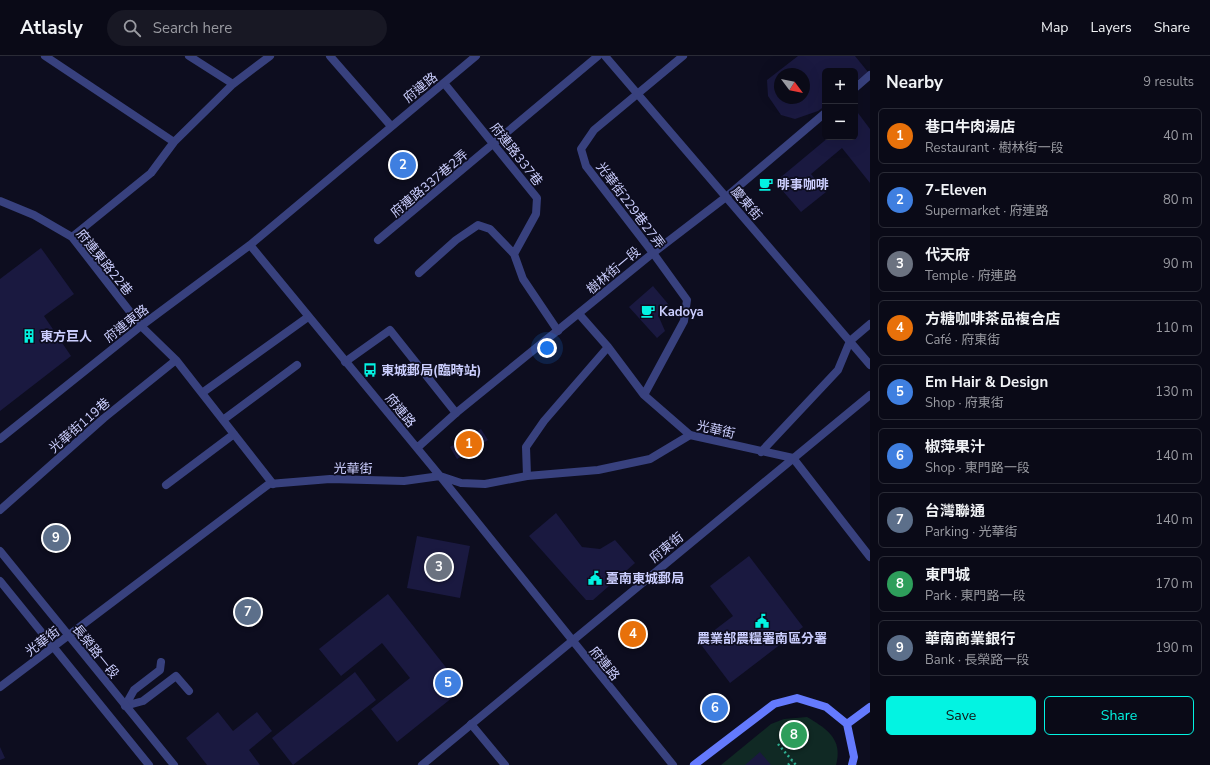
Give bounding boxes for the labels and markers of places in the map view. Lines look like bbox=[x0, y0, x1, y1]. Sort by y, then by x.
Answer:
pin: 2 bbox=[390, 150, 416, 180]
cafe icon: 啡事咖啡 bbox=[758, 176, 774, 192]
place label: 啡事咖啡 bbox=[777, 176, 829, 194]
cafe icon: Kadoya bbox=[640, 303, 656, 319]
place label: Kadoya bbox=[659, 303, 704, 321]
building icon: 東方巨人 bbox=[21, 328, 37, 344]
place label: 東方巨人 bbox=[40, 328, 92, 346]
bus stop icon: 東城郵局(臨時站) bbox=[362, 362, 378, 378]
place label: 東城郵局(臨時站) bbox=[381, 362, 481, 380]
pin: 1 bbox=[456, 429, 482, 459]
pin: 9 bbox=[43, 523, 69, 553]
pin: 3 bbox=[426, 552, 452, 582]
public building icon: 臺南東城郵局 bbox=[587, 570, 603, 586]
place label: 臺南東城郵局 bbox=[606, 570, 684, 588]
pin: 7 bbox=[235, 597, 261, 627]
public building icon: 農業部農糧署南區分署 bbox=[754, 613, 770, 629]
pin: 4 bbox=[620, 619, 646, 649]
place label: 農業部農糧署南區分署 bbox=[697, 630, 827, 648]
pin: 5 bbox=[435, 668, 461, 698]
pin: 6 bbox=[702, 693, 728, 723]
pin: 8 bbox=[781, 720, 807, 750]

